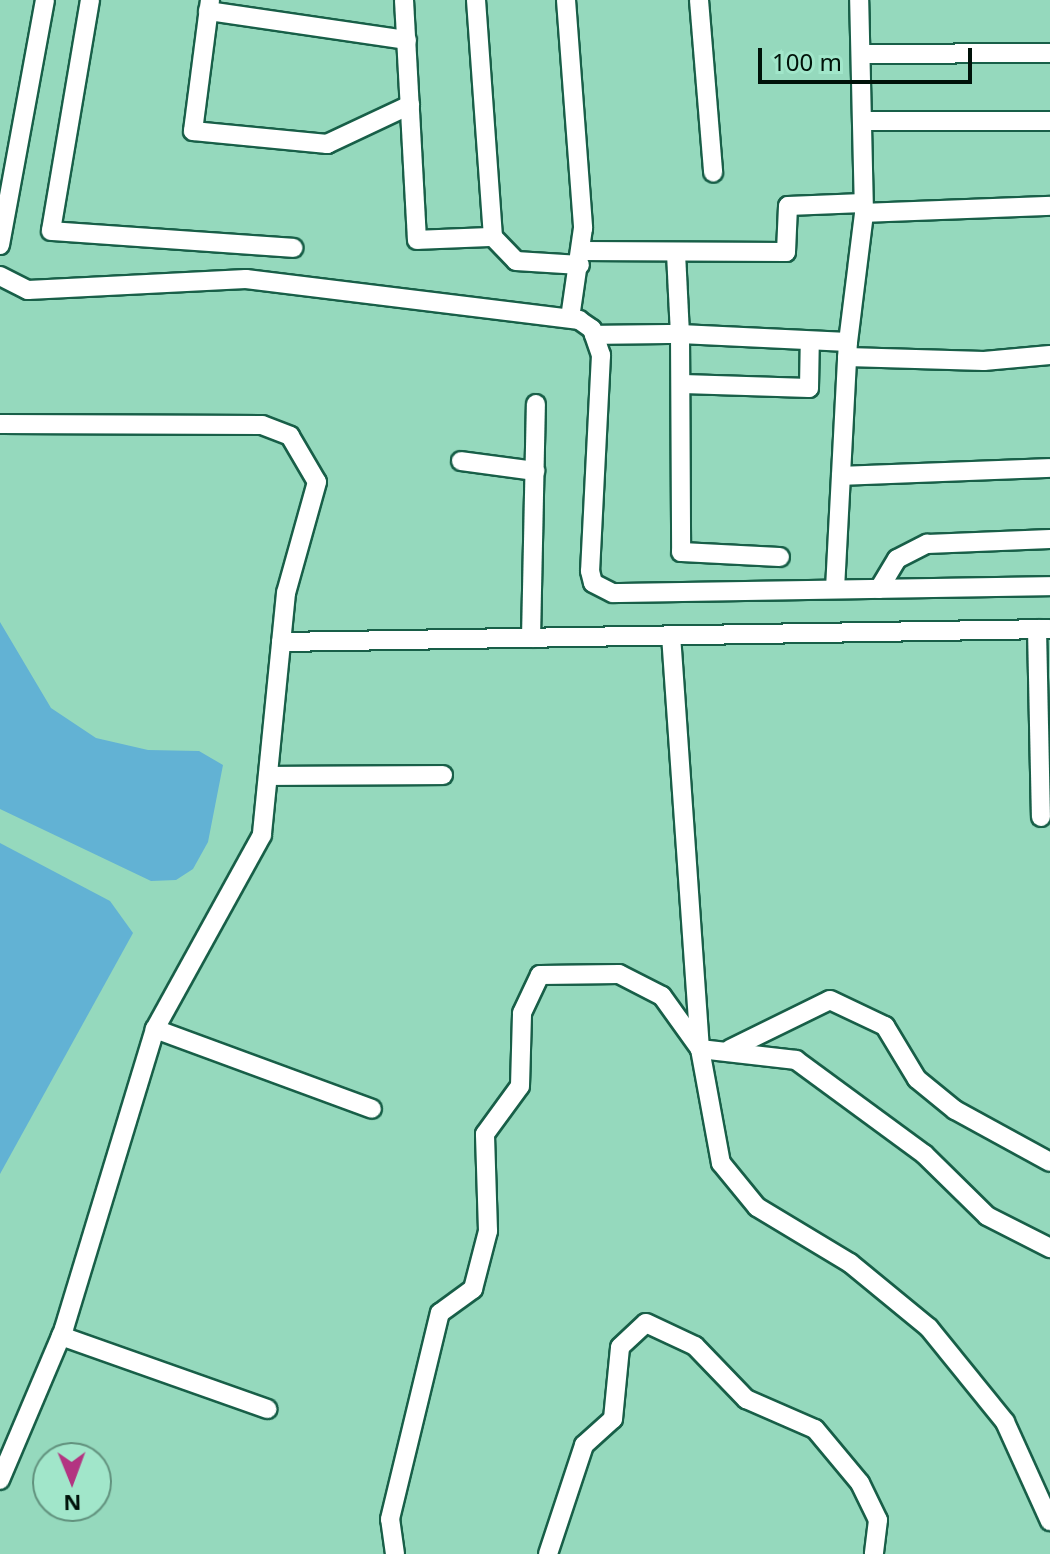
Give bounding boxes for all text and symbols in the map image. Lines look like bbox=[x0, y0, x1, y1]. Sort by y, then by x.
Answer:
scale bar bbox=[762, 32, 976, 82]
text: 100 m bbox=[772, 45, 842, 78]
north arrow bbox=[32, 1442, 112, 1522]
text: N bbox=[63, 1489, 82, 1519]

